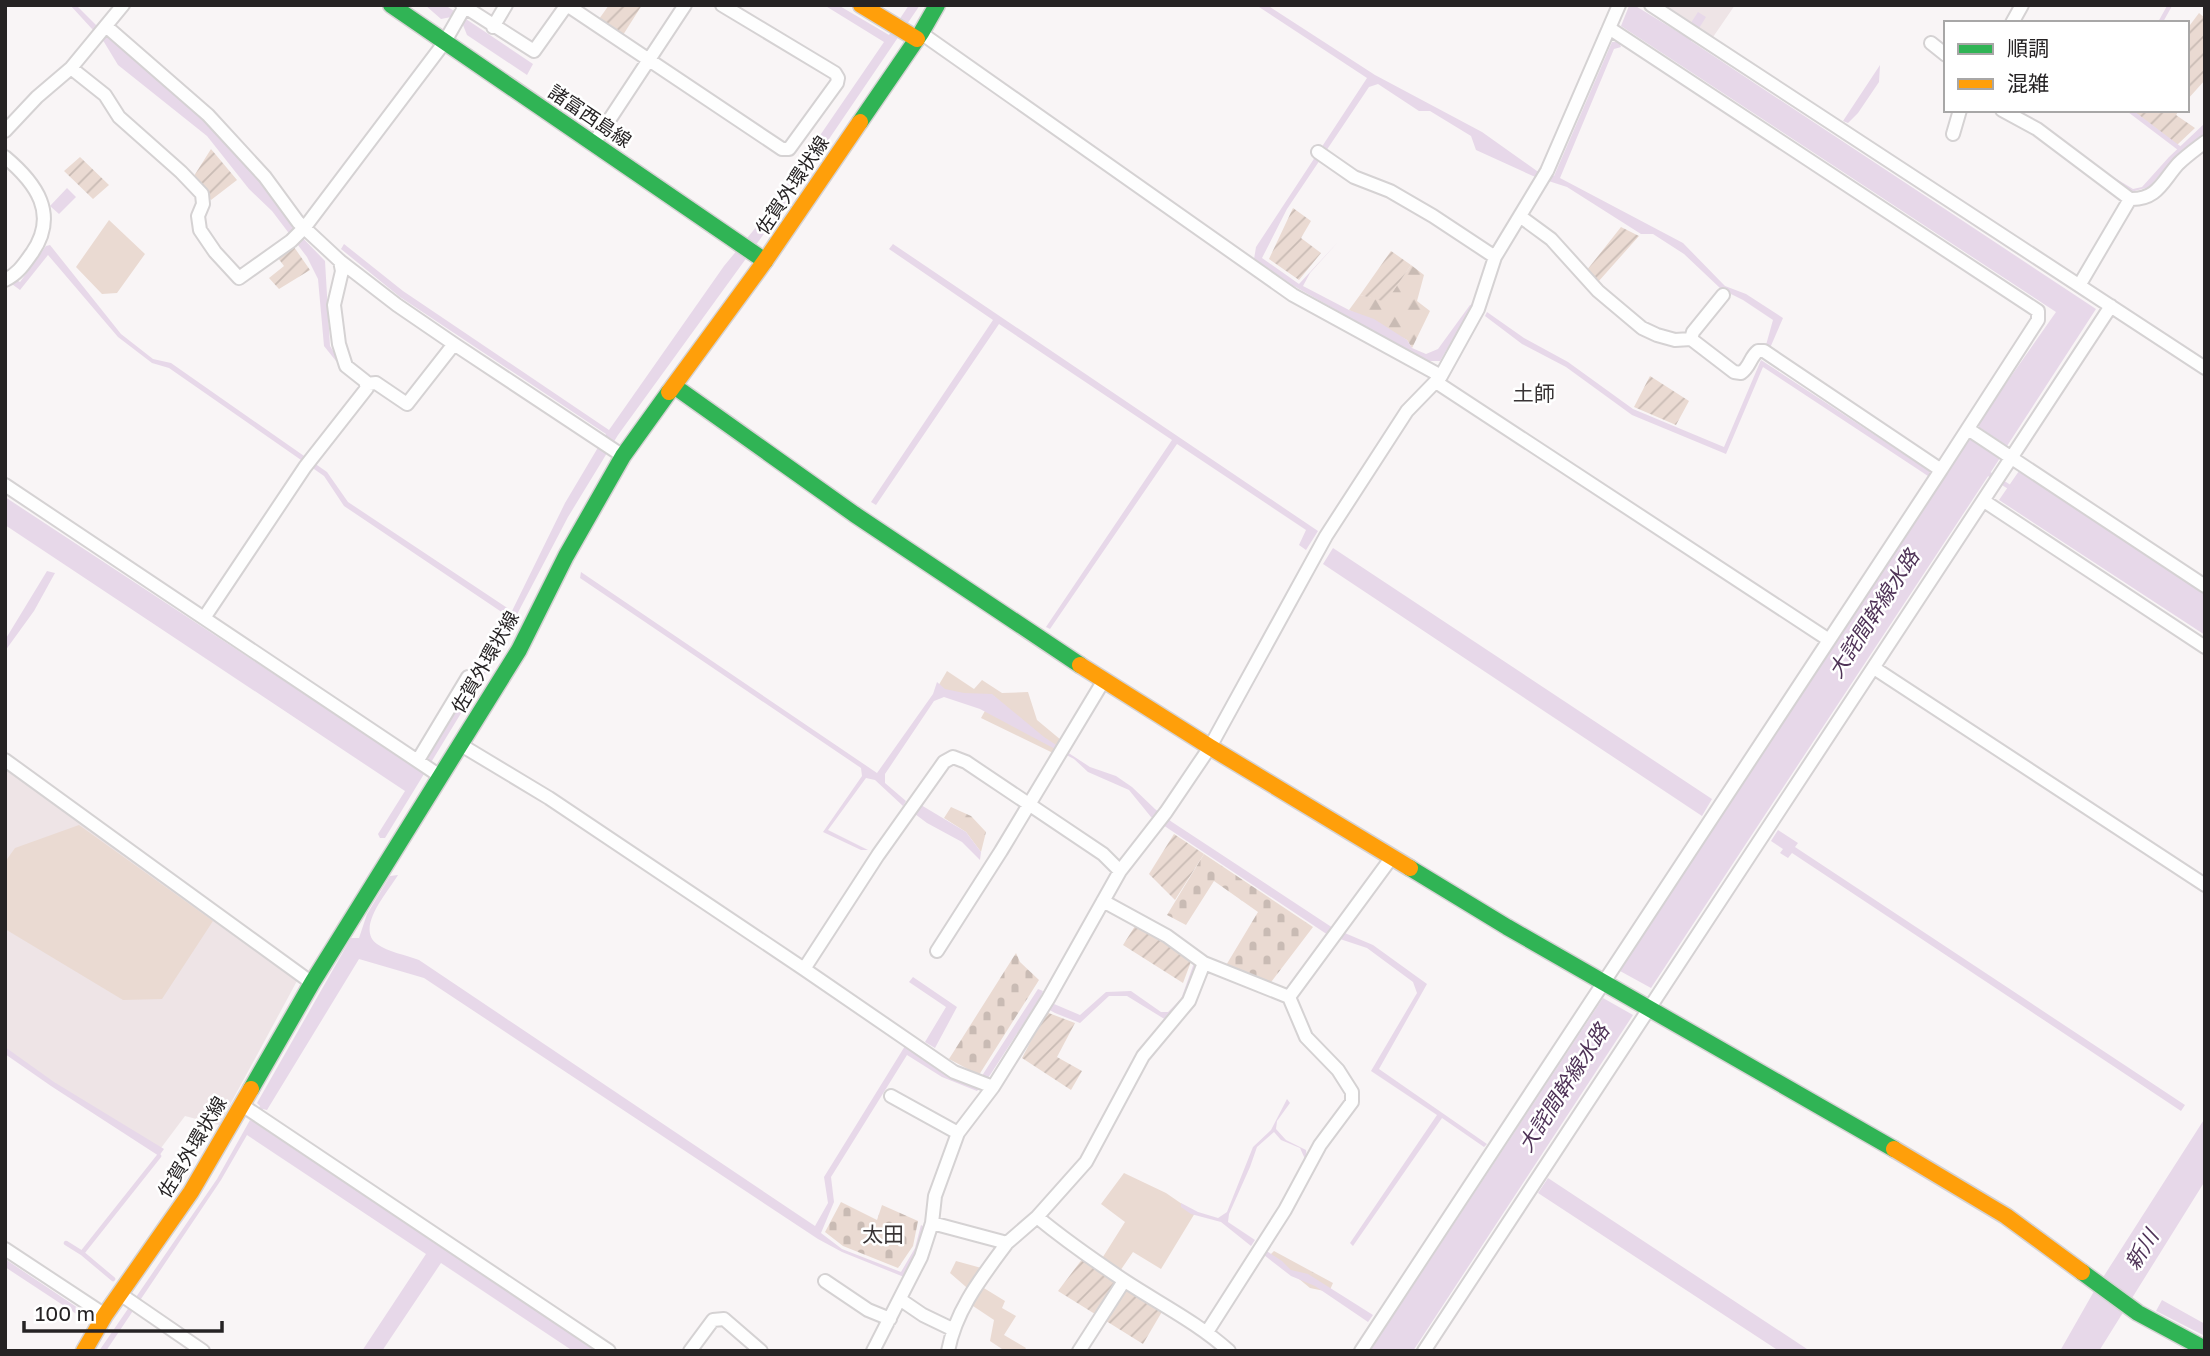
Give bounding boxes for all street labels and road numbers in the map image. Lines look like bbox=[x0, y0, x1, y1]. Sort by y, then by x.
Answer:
street label: 諸富西島線 bbox=[544, 79, 636, 152]
street label: 佐賀外環状線 bbox=[750, 131, 833, 238]
street label: 佐賀外環状線 bbox=[446, 607, 523, 717]
street label: 佐賀外環状線 bbox=[152, 1092, 231, 1202]

